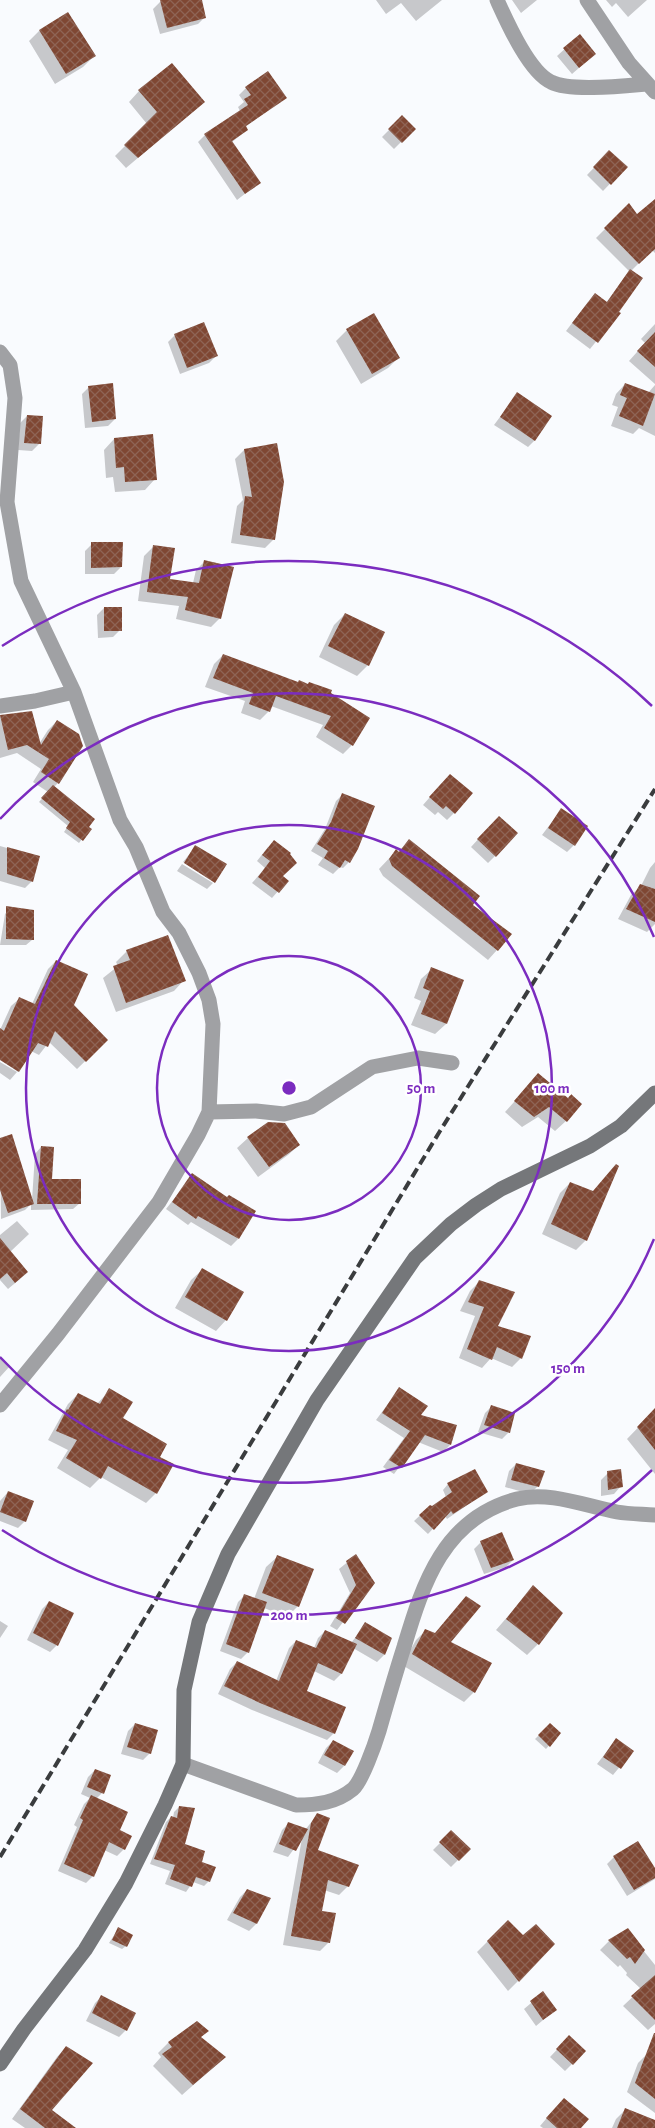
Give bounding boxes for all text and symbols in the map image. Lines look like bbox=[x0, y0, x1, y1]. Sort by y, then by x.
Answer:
centre of rings bbox=[280, 1079, 298, 1097]
text: 50 m bbox=[407, 1081, 435, 1096]
text: 100 m bbox=[534, 1081, 570, 1096]
text: 150 m bbox=[551, 1361, 585, 1376]
text: 200 m bbox=[270, 1608, 308, 1623]

